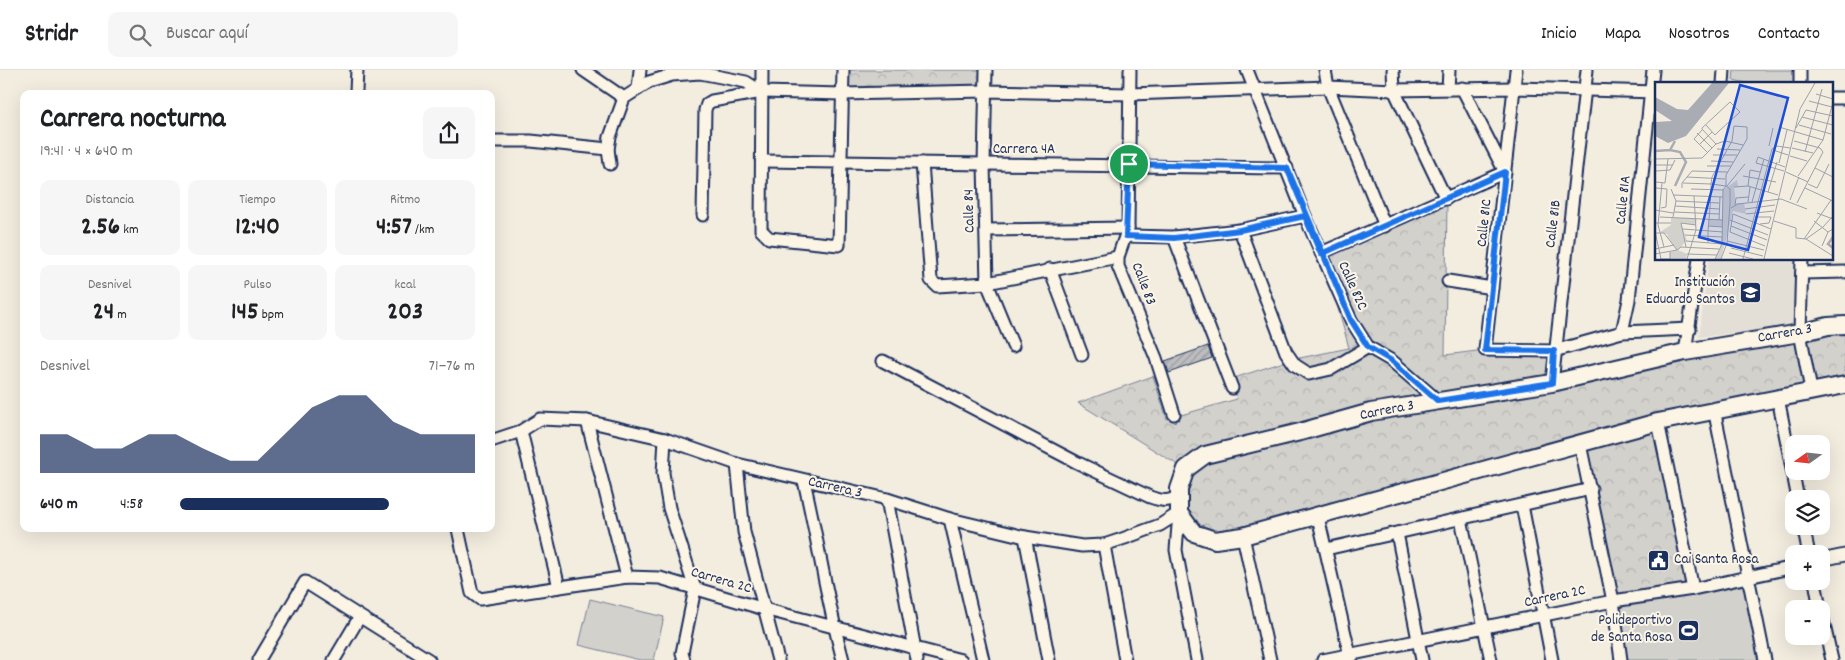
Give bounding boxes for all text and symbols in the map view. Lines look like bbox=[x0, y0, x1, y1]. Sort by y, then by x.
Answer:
search box bbox=[108, 12, 458, 57]
text: Stridr bbox=[25, 18, 78, 52]
icon: search bbox=[126, 21, 154, 49]
text: Buscar aquí bbox=[166, 21, 248, 48]
text: Inicio bbox=[1541, 22, 1577, 47]
text: Mapa bbox=[1605, 22, 1640, 47]
text: Nosotros bbox=[1668, 22, 1730, 47]
text: Contacto bbox=[1758, 22, 1820, 47]
inset map bbox=[1655, 82, 1832, 260]
text: Carrera nocturna bbox=[40, 101, 226, 141]
button: share bbox=[423, 107, 475, 159]
street label: Carrera 4A bbox=[993, 139, 1055, 161]
text: 19:41 · 4 × 640 m bbox=[40, 140, 133, 163]
pin bbox=[1108, 143, 1150, 185]
icon: arrive bbox=[1115, 150, 1143, 178]
street label: Calle 81A bbox=[1610, 174, 1638, 226]
street label: Calle 84 bbox=[959, 189, 981, 233]
text: Distancia bbox=[86, 190, 134, 210]
text: Tiempo bbox=[239, 190, 276, 210]
text: Ritmo bbox=[390, 190, 420, 210]
street label: Calle 81C bbox=[1472, 198, 1498, 248]
street label: Calle 81B bbox=[1540, 199, 1568, 249]
text: 2.56 bbox=[81, 210, 120, 246]
text: 12:40 bbox=[235, 210, 280, 246]
text: 4:57 bbox=[376, 210, 412, 246]
text: km bbox=[120, 220, 139, 240]
text: /km bbox=[412, 220, 434, 240]
street label: Calle 82C bbox=[1331, 258, 1373, 314]
street label: Calle 83 bbox=[1125, 259, 1161, 309]
place label: Institución Eduardo Santos bbox=[1646, 272, 1735, 311]
text: Desnivel bbox=[88, 275, 132, 295]
text: Pulso bbox=[244, 275, 271, 295]
text: kcal bbox=[395, 275, 416, 295]
school or university icon: Institución Eduardo Santos bbox=[1739, 280, 1763, 304]
text: 24 bbox=[93, 295, 114, 331]
text: 145 bbox=[231, 295, 259, 331]
text: 203 bbox=[387, 295, 423, 331]
text: m bbox=[114, 305, 127, 325]
text: bpm bbox=[259, 305, 284, 325]
street label: Carrera 3 bbox=[1756, 318, 1814, 350]
text: Desnivel bbox=[40, 355, 90, 378]
text: 71–76 m bbox=[429, 355, 475, 378]
street label: Carrera 3 bbox=[1358, 395, 1416, 427]
north arrow bbox=[1785, 435, 1830, 480]
map controls bbox=[1785, 435, 1830, 645]
street label: Carrera 3 bbox=[806, 471, 864, 505]
button: layers bbox=[1785, 490, 1830, 535]
text: 640 m bbox=[40, 493, 78, 516]
text: 4:58 bbox=[120, 493, 143, 516]
button: + bbox=[1785, 545, 1830, 590]
public building icon: Cai Santa Rosa bbox=[1646, 548, 1670, 572]
place label: Cai Santa Rosa bbox=[1674, 549, 1760, 571]
street label: Carrera 2C bbox=[688, 562, 754, 600]
street label: Carrera 2C bbox=[1522, 580, 1588, 614]
button: − bbox=[1785, 600, 1830, 645]
place label: Polideportivo de Santa Rosa bbox=[1591, 610, 1673, 649]
sports icon: Polideportivo de Santa Rosa bbox=[1676, 618, 1700, 642]

